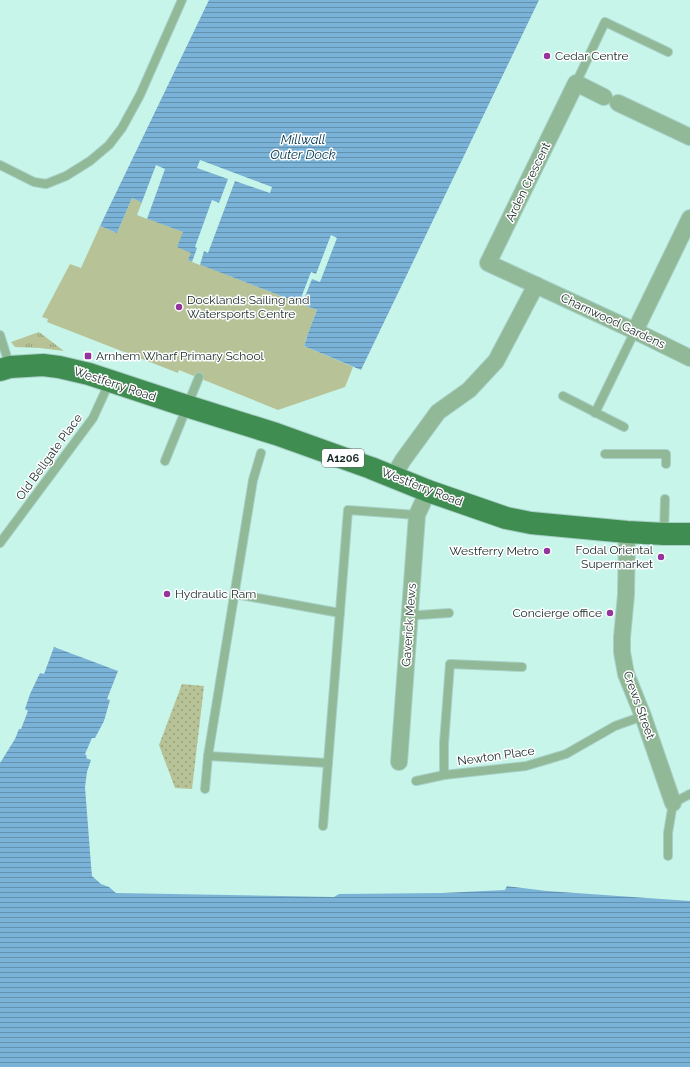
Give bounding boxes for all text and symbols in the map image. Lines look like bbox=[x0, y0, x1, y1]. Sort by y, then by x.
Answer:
place label: Cedar Centre bbox=[555, 49, 629, 63]
marker: Cedar Centre bbox=[542, 51, 552, 61]
water label: Millwall Outer Dock bbox=[270, 132, 336, 162]
street label: Arden Crescent bbox=[503, 140, 553, 224]
street label: Charnwood Gardens bbox=[559, 291, 668, 351]
place label: Docklands Sailing and Watersports Centre bbox=[187, 293, 310, 321]
marker: Docklands Sailing and Watersports Centre bbox=[174, 302, 184, 312]
place label: Arnhem Wharf Primary School bbox=[96, 349, 265, 363]
marker: Arnhem Wharf Primary School bbox=[83, 351, 93, 361]
street label: Westferry Road bbox=[72, 364, 158, 404]
street label: Old Bellgate Place bbox=[13, 411, 85, 503]
road number: A1206 bbox=[322, 449, 364, 467]
street label: Westferry Road bbox=[379, 465, 465, 509]
place label: Fodal Oriental Supermarket bbox=[576, 543, 654, 571]
place label: Westferry Metro bbox=[449, 544, 539, 558]
marker: Westferry Metro bbox=[542, 546, 552, 556]
marker: Fodal Oriental Supermarket bbox=[656, 552, 666, 562]
street label: Gaverick Mews bbox=[399, 583, 419, 667]
place label: Hydraulic Ram bbox=[175, 587, 256, 601]
marker: Hydraulic Ram bbox=[162, 589, 172, 599]
place label: Concierge office bbox=[512, 606, 602, 620]
marker: Concierge office bbox=[605, 608, 615, 618]
street label: Crews Street bbox=[620, 669, 658, 741]
street label: Newton Place bbox=[457, 744, 535, 768]

